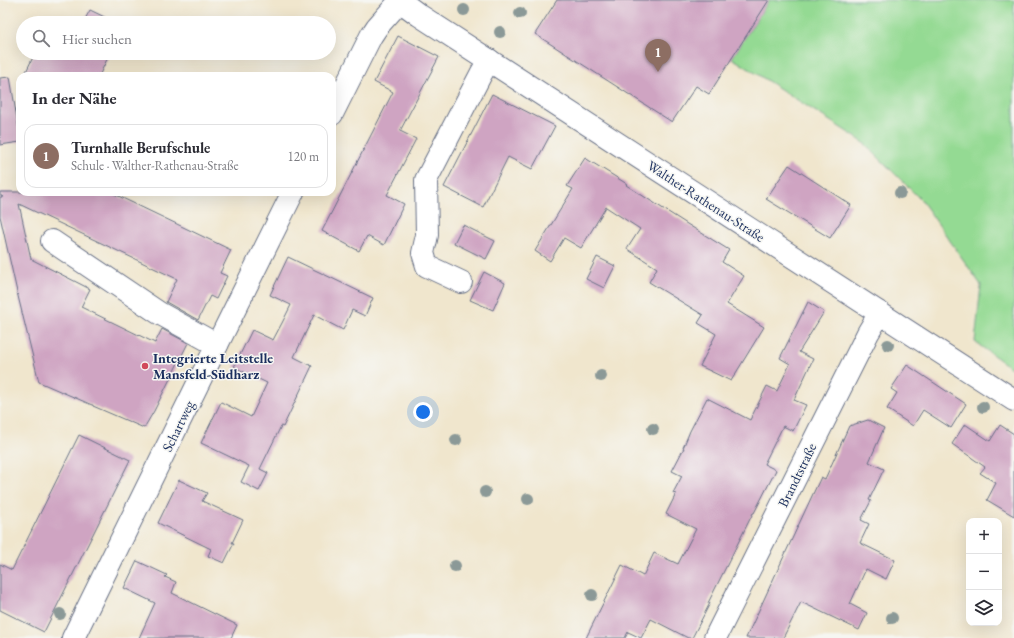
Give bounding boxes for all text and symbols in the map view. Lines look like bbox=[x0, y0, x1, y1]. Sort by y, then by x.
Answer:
search box bbox=[16, 16, 336, 60]
icon: search bbox=[30, 27, 52, 49]
text: Hier suchen bbox=[62, 29, 132, 48]
pin: 1 bbox=[645, 39, 671, 72]
text: In der Nähe bbox=[32, 87, 117, 109]
text: Turnhalle Berufschule bbox=[71, 138, 210, 157]
text: 1 bbox=[43, 148, 49, 165]
text: 120 m bbox=[288, 148, 319, 165]
street label: Walther-Rathenau-Straße bbox=[644, 156, 769, 246]
text: Schule · Walther-Rathenau-Straße bbox=[71, 157, 239, 174]
place label: Integrierte Leitstelle Mansfeld-Südharz bbox=[153, 349, 273, 383]
marker: Integrierte Leitstelle Mansfeld-Südharz bbox=[140, 361, 150, 371]
street label: Schartweg bbox=[158, 397, 199, 455]
your location bbox=[413, 402, 433, 422]
street label: Brandtstraße bbox=[774, 440, 820, 510]
map controls bbox=[966, 518, 1002, 626]
button: + bbox=[966, 518, 1002, 554]
button: − bbox=[966, 554, 1002, 590]
button: layers bbox=[966, 590, 1002, 626]

